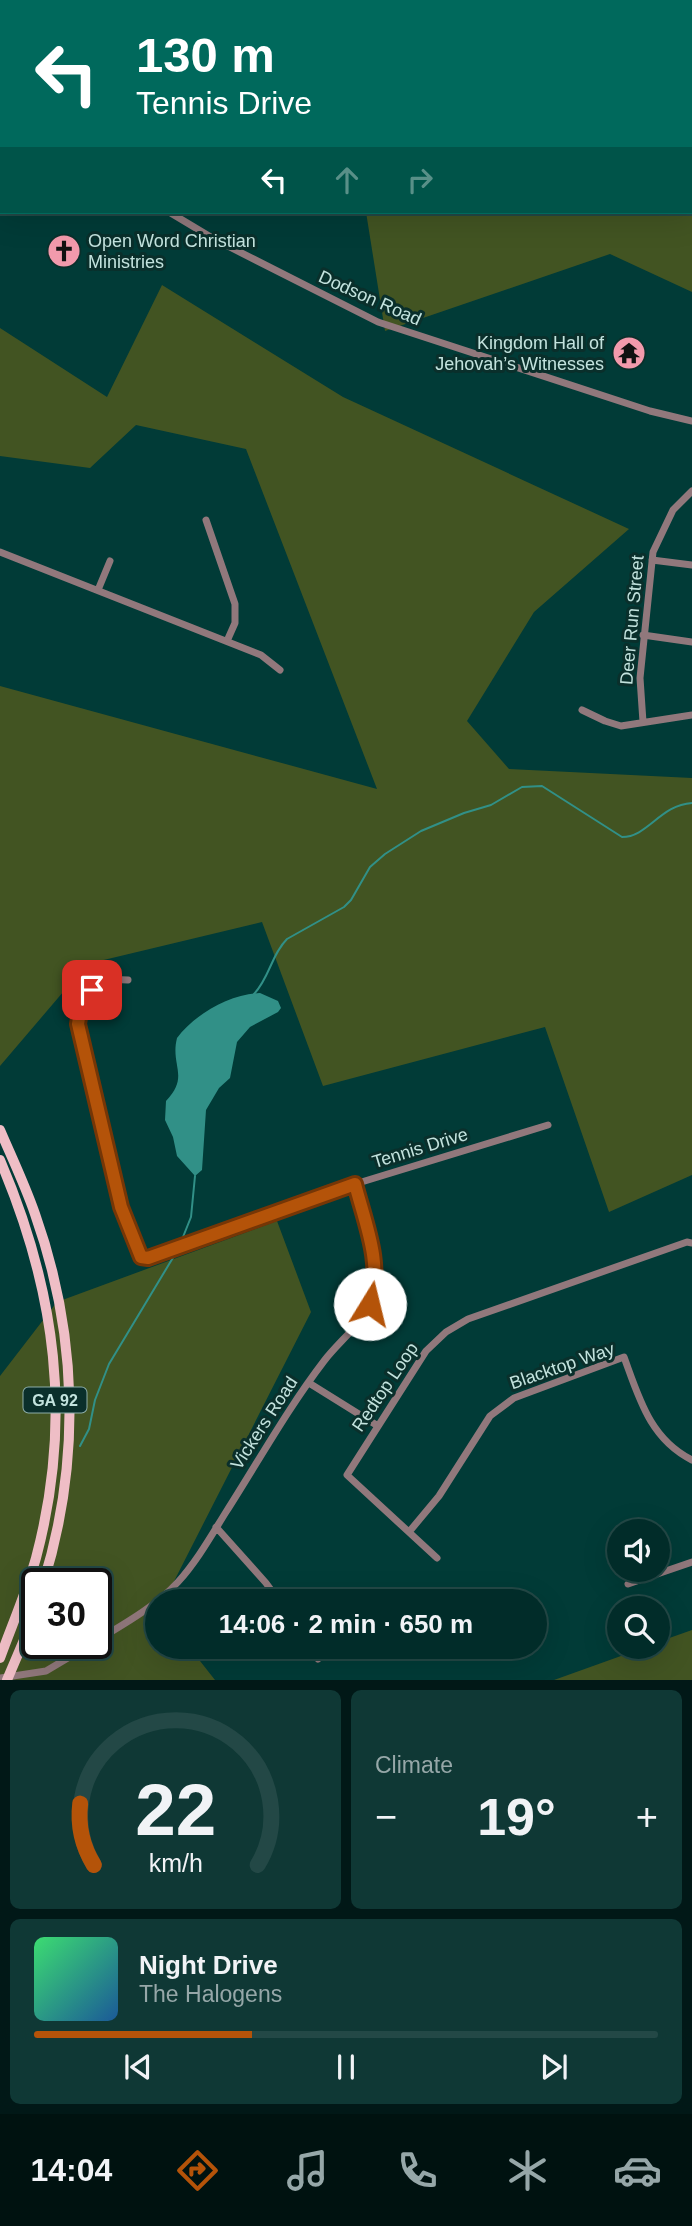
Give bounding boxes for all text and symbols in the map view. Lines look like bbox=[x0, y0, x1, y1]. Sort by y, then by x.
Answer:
icon: left bbox=[21, 28, 112, 119]
text: 130 m bbox=[136, 28, 275, 82]
text: Tennis Drive bbox=[136, 85, 312, 121]
icon: left bbox=[255, 161, 293, 199]
icon: ahead bbox=[328, 161, 366, 199]
icon: right bbox=[401, 161, 439, 199]
place label: Open Word Christian Ministries bbox=[88, 231, 256, 272]
church icon: Open Word Christian Ministries bbox=[45, 232, 83, 270]
street label: Dodson Road bbox=[316, 266, 424, 330]
place label: Kingdom Hall of Jehovah’s Witnesses bbox=[435, 333, 605, 374]
temple icon: Kingdom Hall of Jehovah’s Witnesses bbox=[610, 334, 648, 372]
street label: Deer Run Street bbox=[616, 554, 648, 686]
pin bbox=[62, 960, 122, 1020]
icon: arrive bbox=[73, 971, 111, 1009]
street label: Tennis Drive bbox=[370, 1124, 470, 1172]
position arrow bbox=[333, 1267, 407, 1341]
street label: Redtop Loop bbox=[348, 1339, 422, 1435]
street label: Blacktop Way bbox=[507, 1339, 617, 1393]
street label: Vickers Road bbox=[227, 1373, 301, 1473]
road number: GA 92 bbox=[23, 1388, 86, 1412]
map controls bbox=[607, 1519, 670, 1659]
button: sound bbox=[607, 1519, 670, 1582]
speed limit sign: 30 bbox=[21, 1568, 112, 1659]
button: search bbox=[607, 1596, 670, 1659]
text: 14:06 · 2 min · 650 m bbox=[219, 1609, 473, 1639]
text: Climate bbox=[375, 1752, 453, 1778]
text: 22 bbox=[135, 1770, 216, 1851]
text: 19° bbox=[477, 1788, 556, 1846]
text: − bbox=[375, 1796, 397, 1838]
text: + bbox=[636, 1796, 658, 1838]
text: km/h bbox=[148, 1849, 203, 1877]
text: Night Drive bbox=[139, 1950, 278, 1980]
text: The Halogens bbox=[139, 1981, 282, 2007]
icon: previous bbox=[119, 2048, 157, 2086]
icon: pause bbox=[327, 2048, 365, 2086]
icon: next bbox=[535, 2048, 573, 2086]
icon: directions bbox=[173, 2146, 222, 2195]
icon: music bbox=[283, 2146, 332, 2195]
icon: phone bbox=[393, 2146, 442, 2195]
icon: climate bbox=[503, 2146, 552, 2195]
icon: car bbox=[613, 2146, 662, 2195]
text: 14:04 bbox=[30, 2152, 112, 2188]

